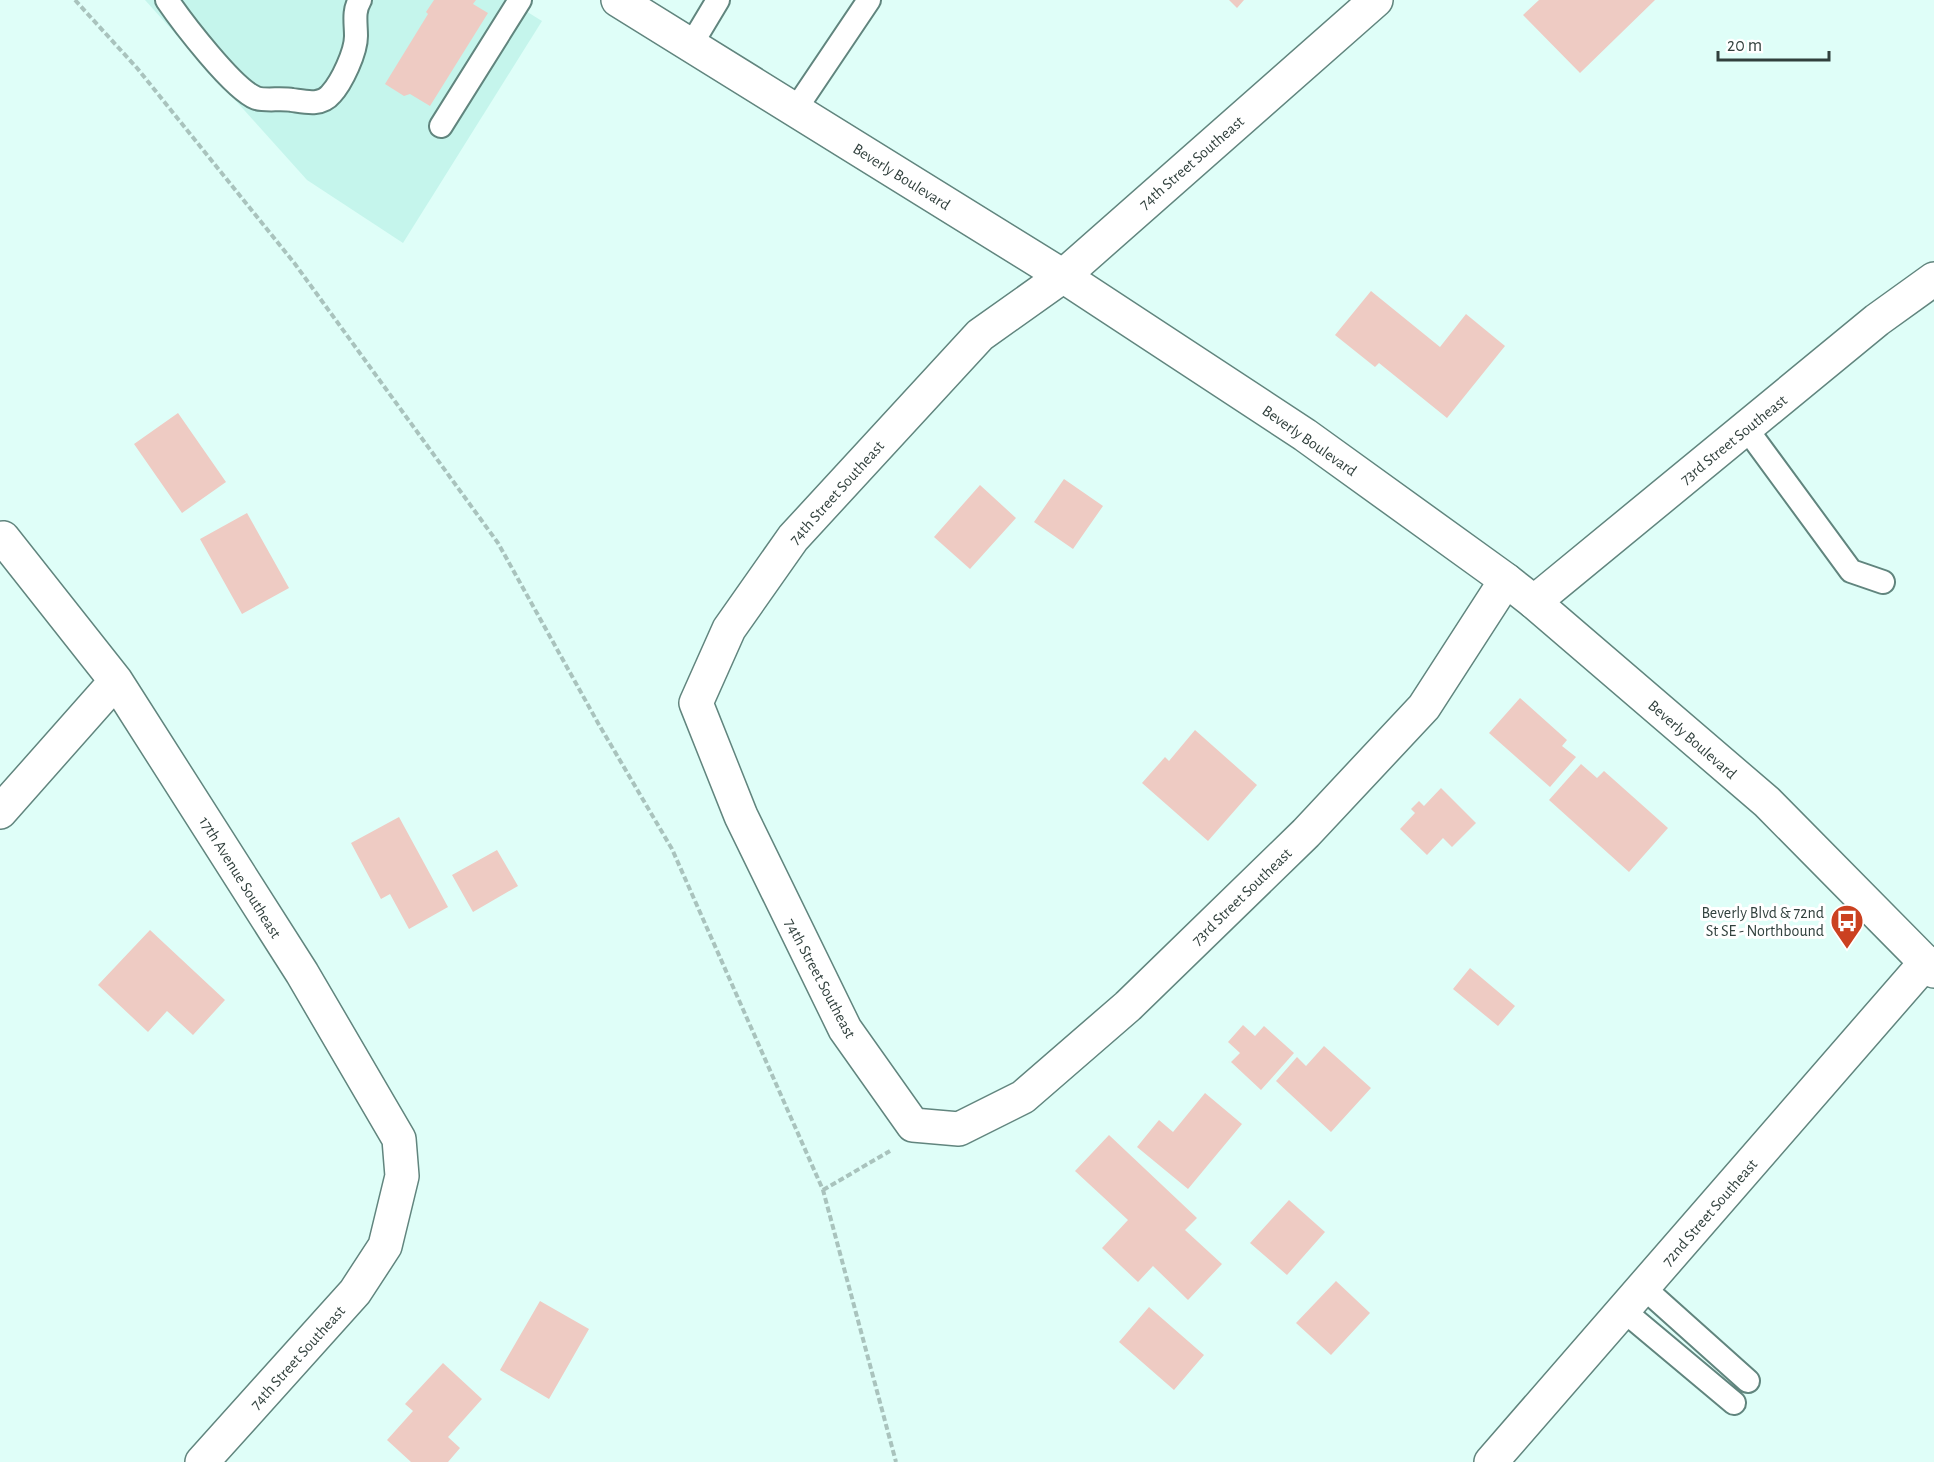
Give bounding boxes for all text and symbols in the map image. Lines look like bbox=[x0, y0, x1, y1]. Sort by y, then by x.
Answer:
scale bar bbox=[1718, 24, 1829, 62]
text: 20 m bbox=[1727, 37, 1762, 55]
street label: 74th Street Southeast bbox=[1136, 113, 1247, 212]
street label: Beverly Boulevard bbox=[850, 141, 953, 214]
street label: 73rd Street Southeast bbox=[1677, 392, 1790, 488]
street label: Beverly Boulevard bbox=[1259, 402, 1360, 480]
street label: 74th Street Southeast bbox=[786, 438, 887, 548]
street label: Beverly Boulevard bbox=[1644, 697, 1740, 783]
street label: 17th Avenue Southeast bbox=[196, 814, 284, 941]
street label: 73rd Street Southeast bbox=[1189, 845, 1295, 948]
bus stop icon: Beverly Blvd & 72nd St SE - Northbound bbox=[1829, 903, 1865, 950]
place label: Beverly Blvd & 72nd St SE - Northbound bbox=[1701, 905, 1824, 939]
street label: 74th Street Southeast bbox=[782, 916, 858, 1041]
street label: 72nd Street Southeast bbox=[1659, 1156, 1760, 1269]
street label: 74th Street Southeast bbox=[247, 1303, 348, 1413]

